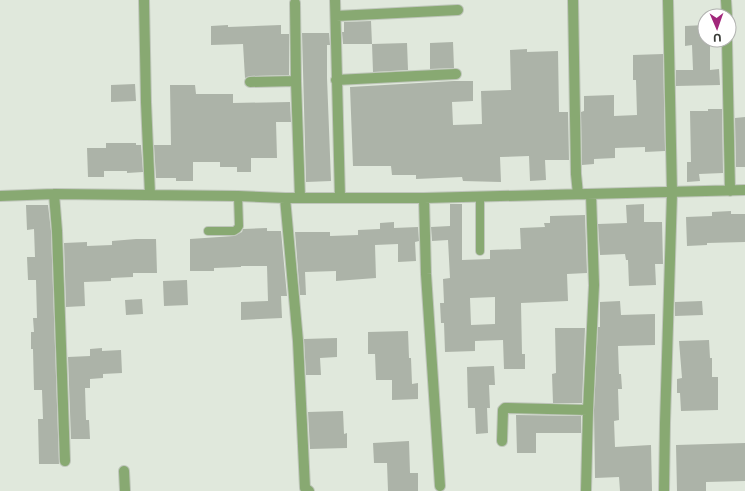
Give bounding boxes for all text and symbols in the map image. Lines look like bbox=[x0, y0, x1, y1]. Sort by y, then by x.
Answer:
north arrow bbox=[697, 8, 737, 48]
text: U bbox=[713, 31, 722, 45]

